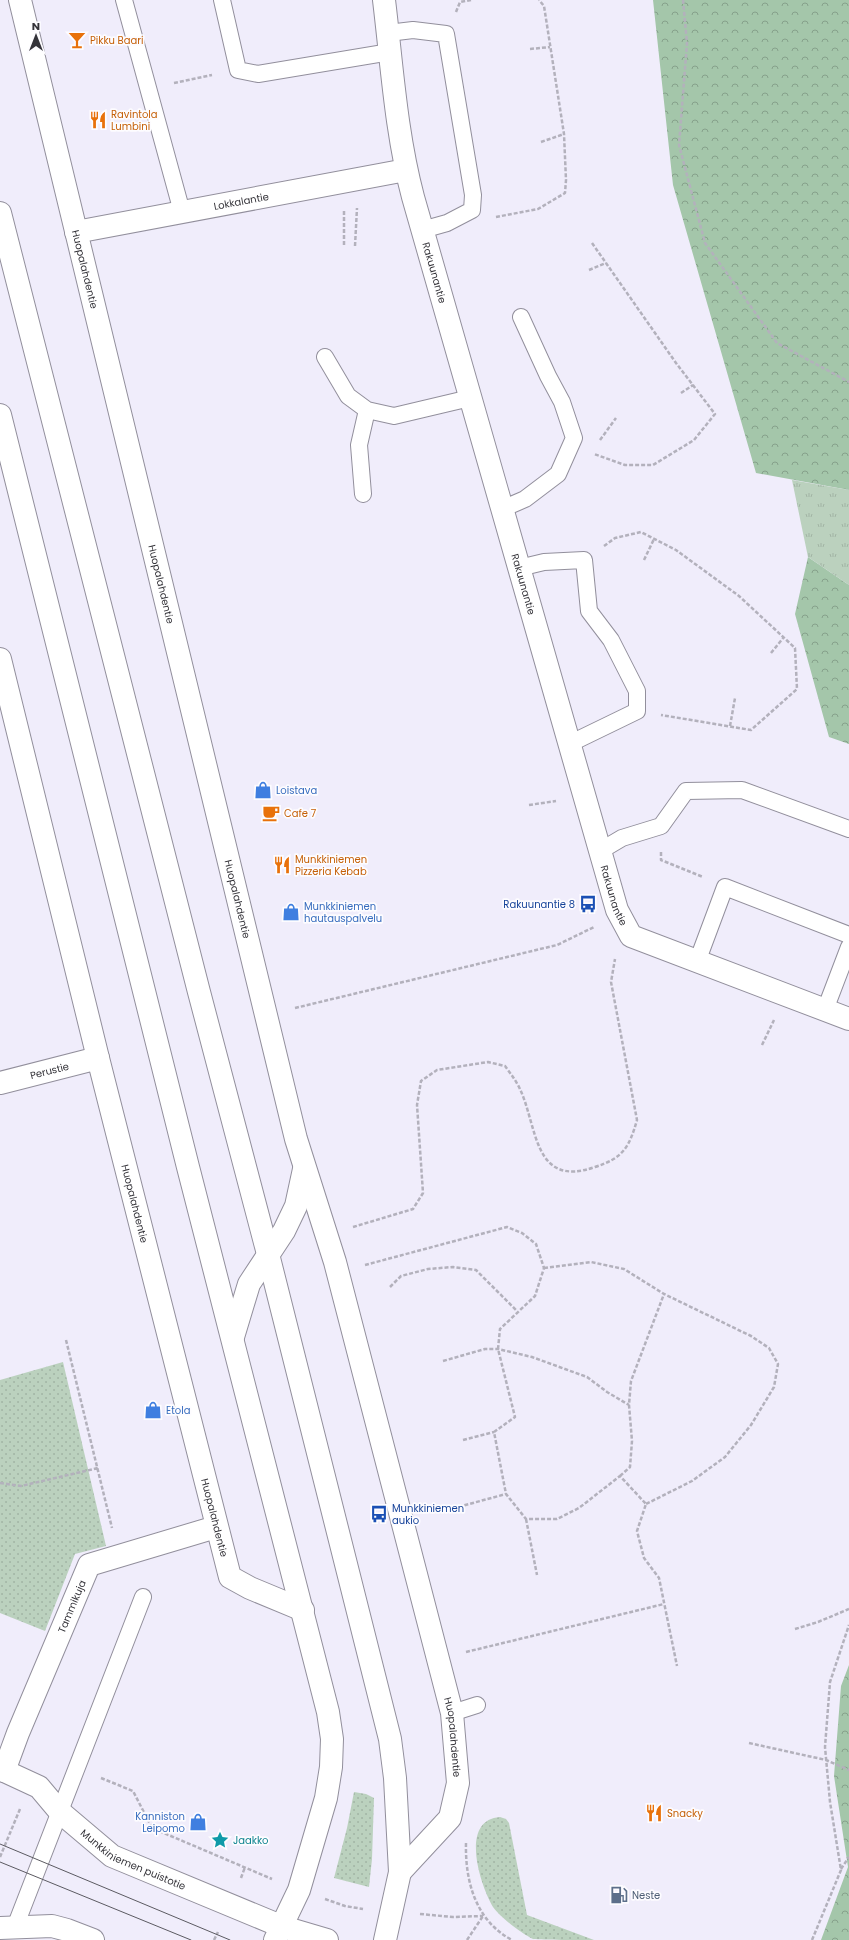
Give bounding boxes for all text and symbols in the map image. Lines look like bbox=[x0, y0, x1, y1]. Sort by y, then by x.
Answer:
north arrow bbox=[16, 16, 56, 56]
text: N bbox=[32, 18, 40, 34]
bar icon: Pikku Baari bbox=[67, 30, 87, 50]
place label: Pikku Baari bbox=[90, 33, 143, 48]
place label: Ravintola Lumbini bbox=[111, 107, 158, 134]
restaurant icon: Ravintola Lumbini bbox=[88, 110, 108, 130]
street label: Lokkalantie bbox=[212, 188, 270, 213]
street label: Huopalahdentie bbox=[68, 228, 102, 310]
street label: Rakuunantie bbox=[419, 240, 450, 305]
street label: Huopalahdentie bbox=[145, 543, 178, 625]
street label: Rakuunantie bbox=[508, 552, 540, 616]
shop icon: Loistava bbox=[253, 780, 273, 800]
place label: Loistava bbox=[276, 783, 317, 798]
cafe icon: Cafe 7 bbox=[261, 803, 281, 823]
place label: Cafe 7 bbox=[284, 806, 317, 821]
place label: Munkkiniemen Pizzeria Kebab bbox=[295, 852, 367, 879]
restaurant icon: Munkkiniemen Pizzeria Kebab bbox=[272, 855, 292, 875]
street label: Huopalahdentie bbox=[221, 858, 255, 940]
street label: Rakuunantie bbox=[597, 863, 631, 928]
bus stop icon: Rakuunantie 8 bbox=[578, 894, 598, 914]
place label: Rakuunantie 8 bbox=[503, 897, 575, 912]
place label: Munkkiniemen hautauspalvelu bbox=[304, 899, 382, 926]
shop icon: Munkkiniemen hautauspalvelu bbox=[281, 902, 301, 922]
street label: Perustie bbox=[28, 1058, 70, 1083]
street label: Huopalahdentie bbox=[118, 1163, 152, 1244]
shop icon: Etola bbox=[143, 1400, 163, 1420]
place label: Etola bbox=[166, 1403, 190, 1418]
street label: Huopalahdentie bbox=[198, 1477, 232, 1558]
place label: Munkkiniemen aukio bbox=[392, 1501, 464, 1528]
bus stop icon: Munkkiniemen aukio bbox=[369, 1504, 389, 1524]
street label: Tammikuja bbox=[54, 1578, 89, 1635]
street label: Huopalahdentie bbox=[441, 1695, 465, 1778]
restaurant icon: Snacky bbox=[644, 1803, 664, 1823]
place label: Snacky bbox=[667, 1806, 703, 1821]
place label: Kanniston Leipomo bbox=[135, 1809, 185, 1836]
shop icon: Kanniston Leipomo bbox=[188, 1812, 208, 1832]
street label: Munkkiniemen puistotie bbox=[78, 1825, 188, 1893]
place icon: Jaakko bbox=[210, 1830, 230, 1850]
place label: Jaakko bbox=[233, 1833, 269, 1848]
fuel station icon: Neste bbox=[609, 1885, 629, 1905]
place label: Neste bbox=[632, 1888, 660, 1903]

